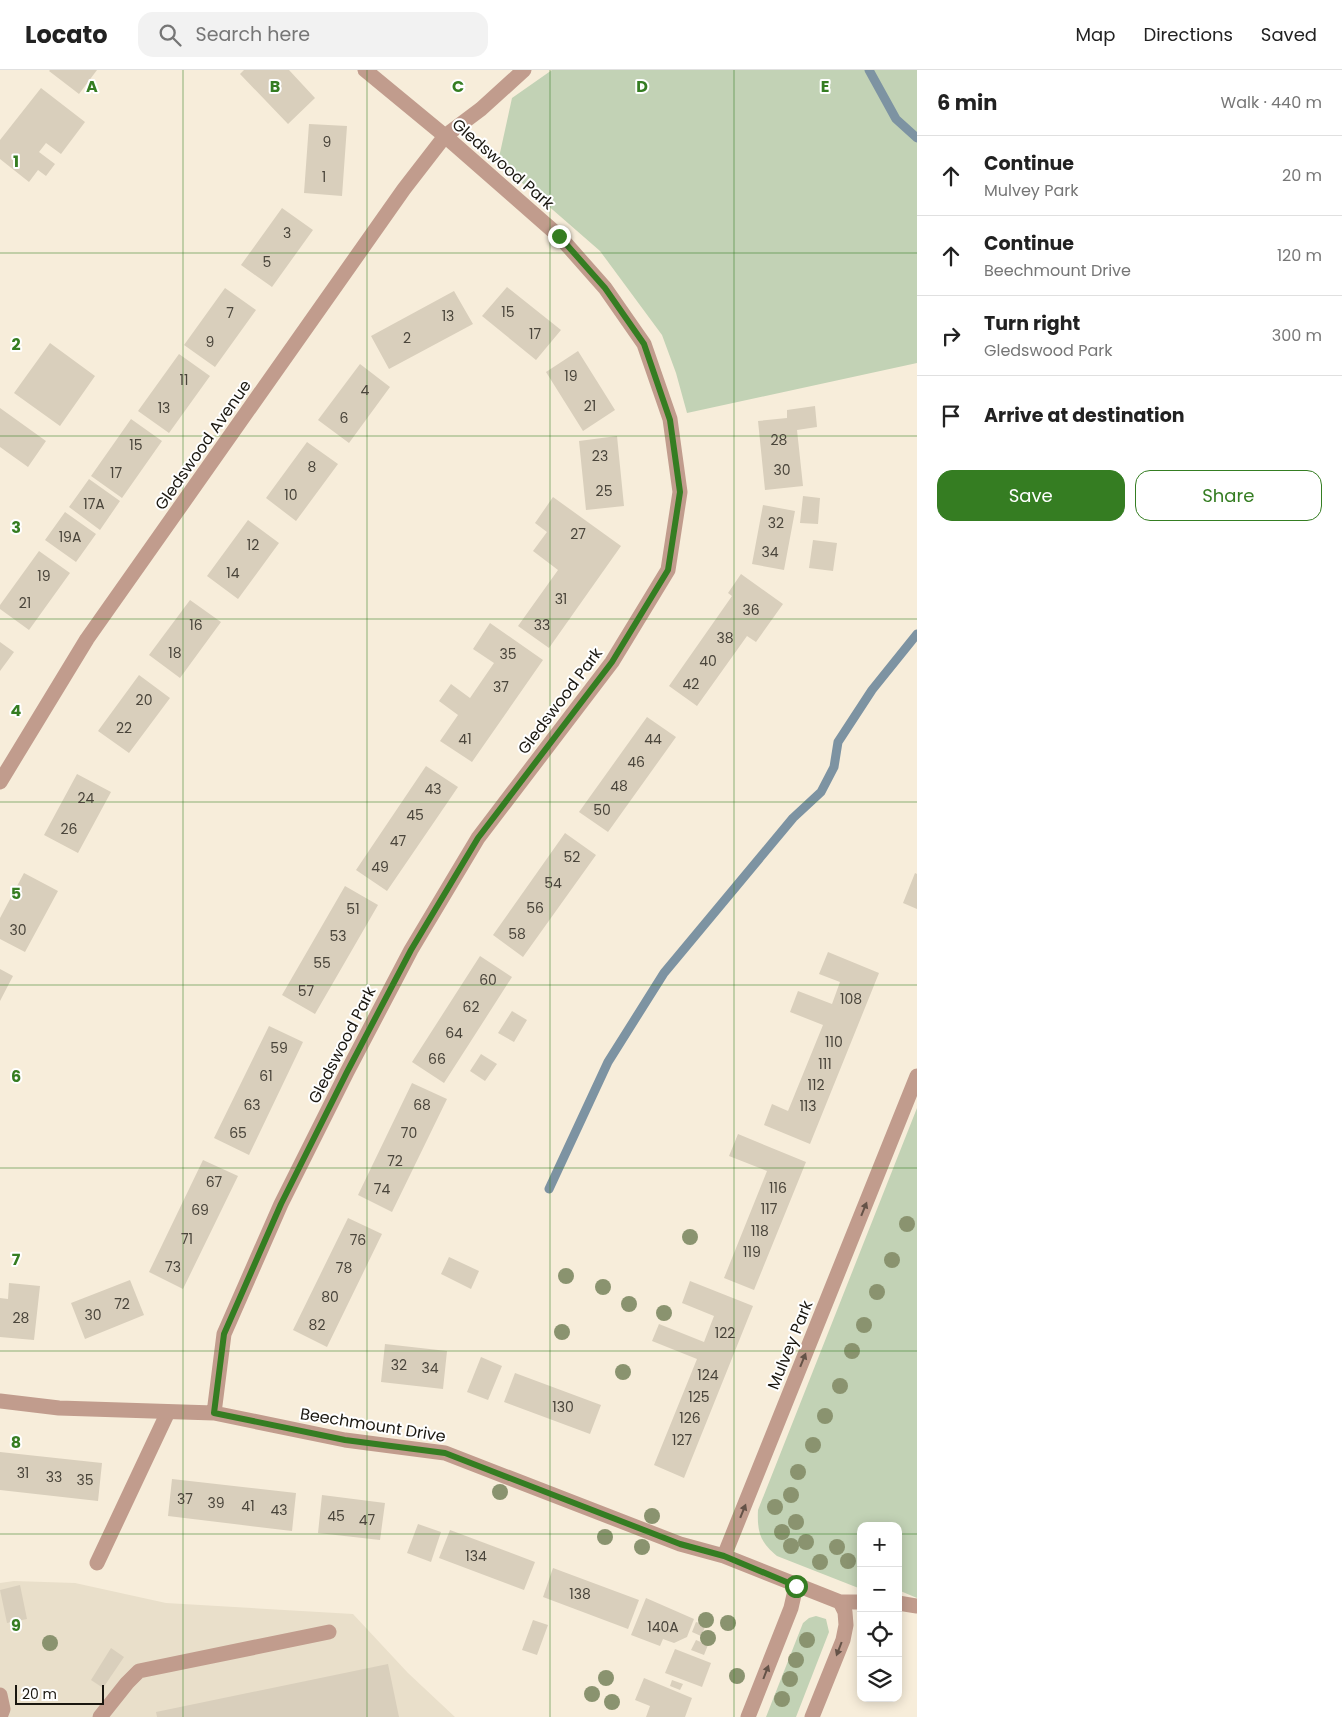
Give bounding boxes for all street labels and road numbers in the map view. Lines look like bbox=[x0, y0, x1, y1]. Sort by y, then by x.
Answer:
street label: Gledswood Park bbox=[447, 113, 560, 215]
street label: Gledswood Avenue bbox=[149, 375, 257, 515]
street label: Gledswood Park bbox=[512, 642, 608, 759]
street label: Gledswood Park bbox=[303, 982, 382, 1107]
street label: Mulvey Park bbox=[762, 1296, 819, 1393]
street label: Beechmount Drive bbox=[299, 1402, 447, 1448]

